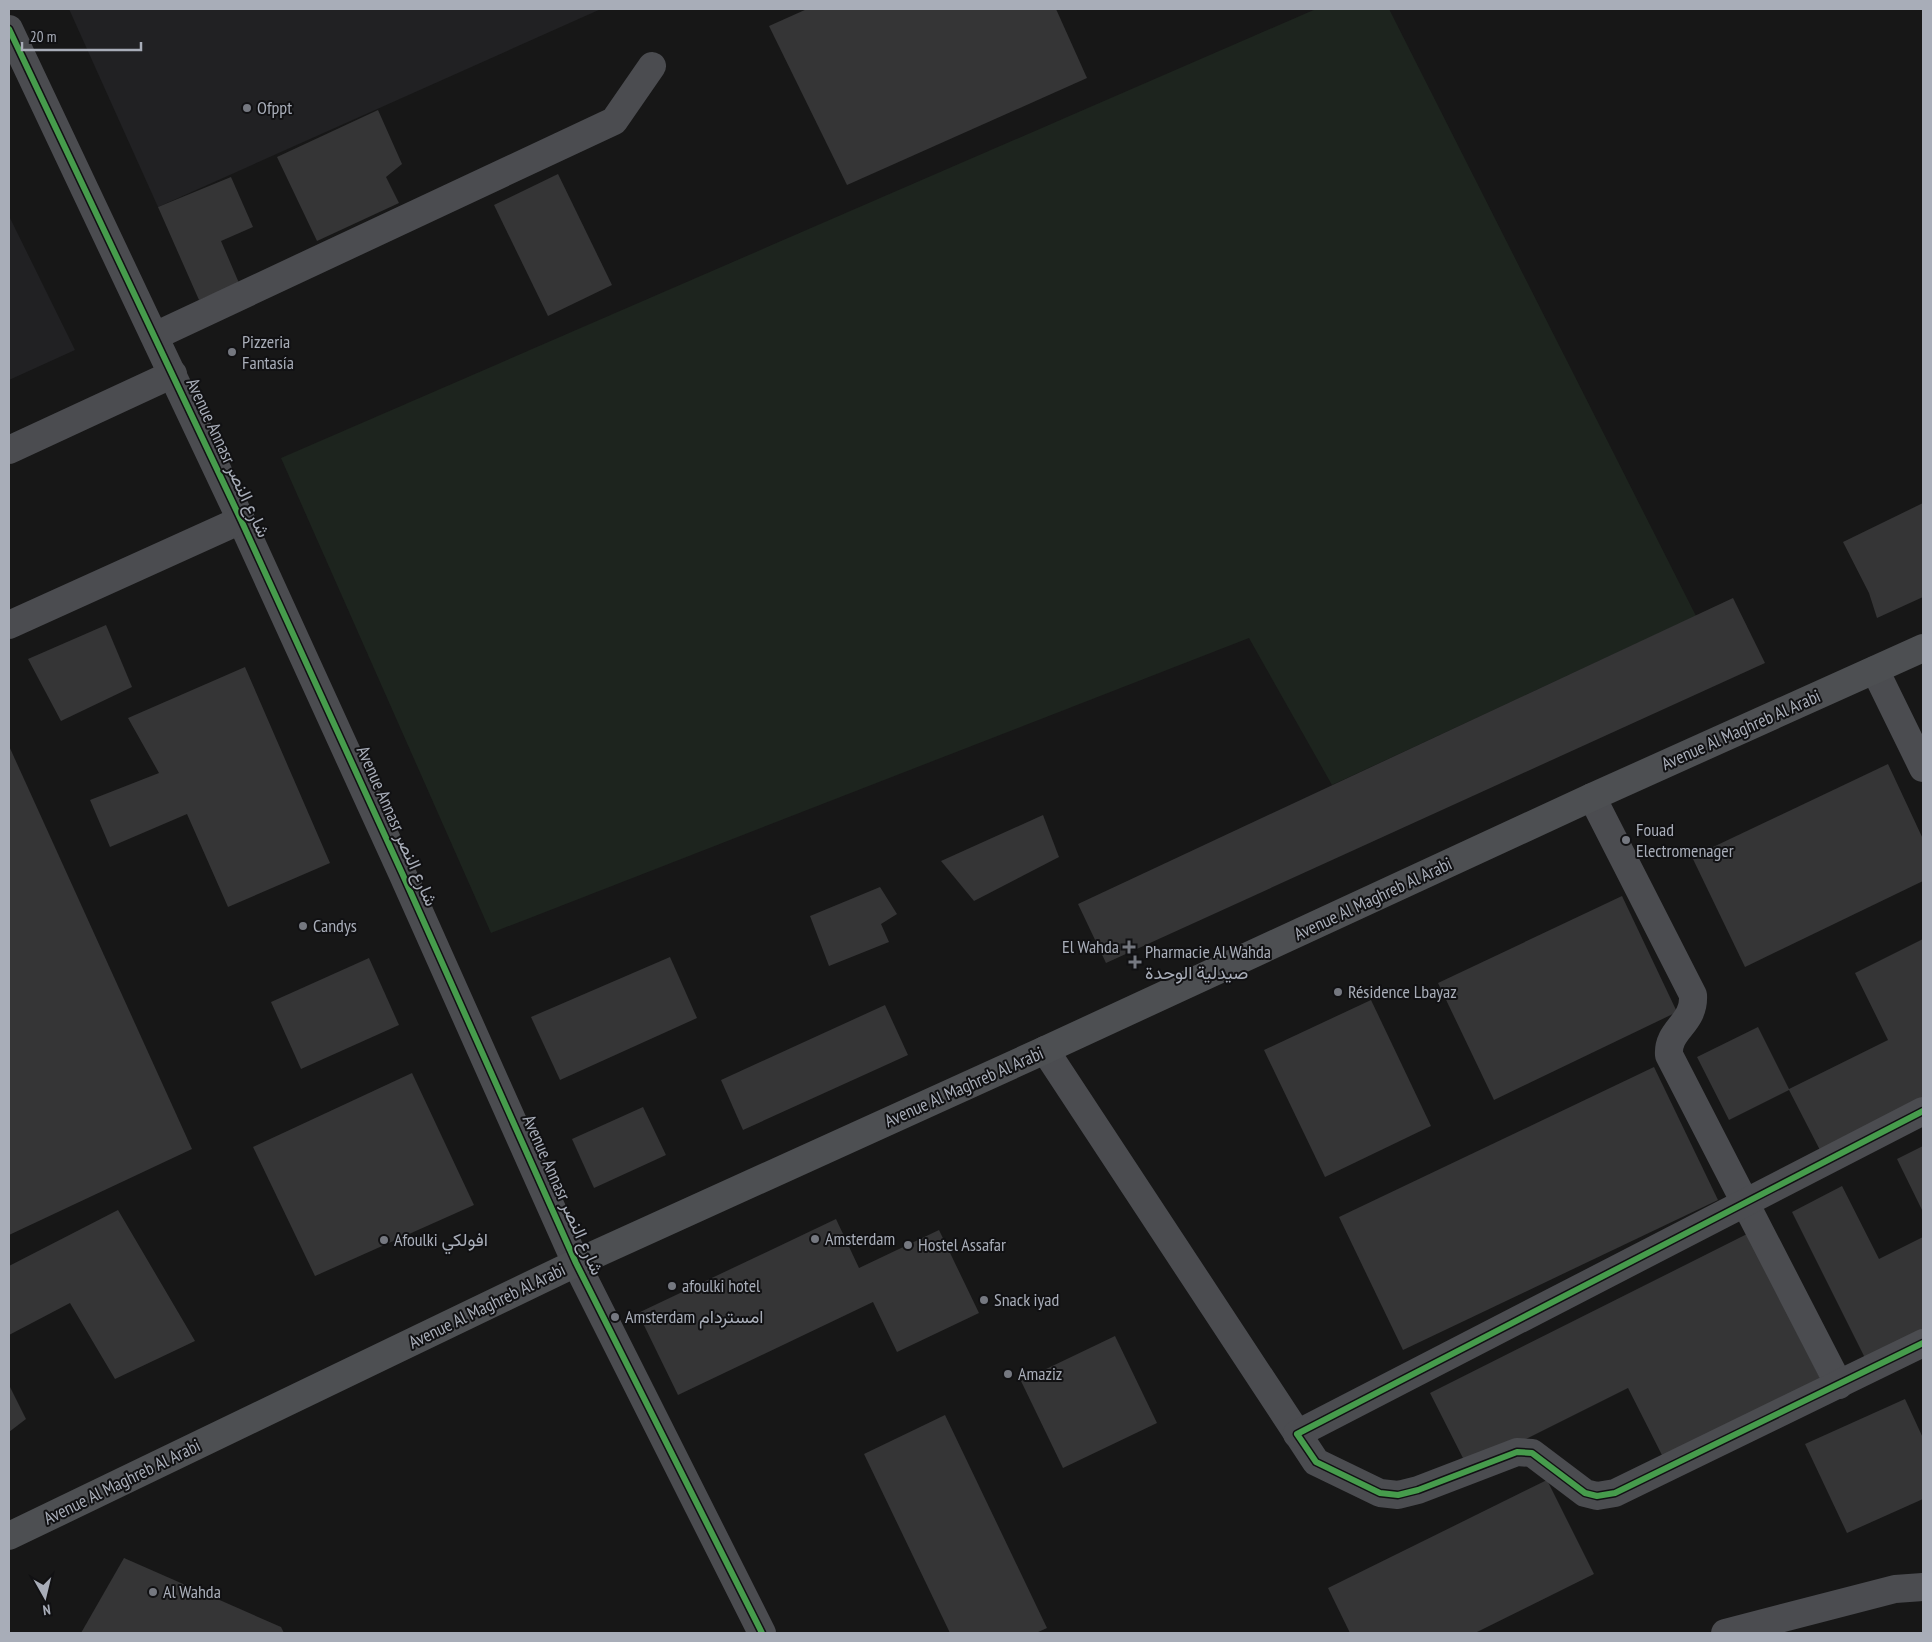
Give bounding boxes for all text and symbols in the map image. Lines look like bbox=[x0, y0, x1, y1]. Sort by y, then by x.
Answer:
scale bar bbox=[22, 20, 141, 52]
text: 20 m bbox=[30, 27, 56, 46]
place label: Ofppt bbox=[257, 96, 292, 119]
marker: Ofppt bbox=[241, 102, 253, 114]
place label: Pizzeria Fantasía bbox=[242, 330, 294, 374]
marker: Pizzeria Fantasía bbox=[226, 346, 238, 358]
street label: Avenue Annasr شارع النصر bbox=[181, 374, 275, 542]
street label: Avenue Al Maghreb Al Arabi bbox=[1658, 684, 1824, 775]
street label: Avenue Annasr شارع النصر bbox=[351, 742, 443, 910]
place label: Fouad Electromenager bbox=[1636, 818, 1734, 862]
marker: Fouad Electromenager bbox=[1620, 834, 1632, 846]
street label: Avenue Al Maghreb Al Arabi bbox=[1290, 852, 1455, 945]
place label: Candys bbox=[313, 914, 357, 937]
marker: Candys bbox=[297, 920, 309, 932]
place label: El Wahda bbox=[1062, 935, 1119, 958]
place label: Pharmacie Al Wahda صيدلية الوحدة bbox=[1145, 940, 1271, 984]
marker: El Wahda bbox=[1123, 941, 1135, 953]
marker: Pharmacie Al Wahda صيدلية الوحدة bbox=[1129, 956, 1141, 968]
place label: Résidence Lbayaz bbox=[1348, 980, 1457, 1003]
marker: Résidence Lbayaz bbox=[1332, 986, 1344, 998]
street label: Avenue Al Maghreb Al Arabi bbox=[881, 1041, 1047, 1132]
street label: Avenue Annasr شارع النصر bbox=[517, 1111, 609, 1279]
place label: Amsterdam bbox=[825, 1227, 895, 1250]
place label: Afoulki افولكي bbox=[394, 1228, 488, 1255]
marker: Amsterdam bbox=[809, 1233, 821, 1245]
place label: Hostel Assafar bbox=[918, 1233, 1006, 1256]
marker: Afoulki افولكي bbox=[378, 1234, 390, 1246]
marker: Hostel Assafar bbox=[902, 1239, 914, 1251]
street label: Avenue Al Maghreb Al Arabi bbox=[405, 1258, 569, 1354]
place label: afoulki hotel bbox=[682, 1274, 761, 1297]
marker: afoulki hotel bbox=[666, 1280, 678, 1292]
place label: Snack iyad bbox=[994, 1288, 1059, 1311]
marker: Snack iyad bbox=[978, 1294, 990, 1306]
place label: Amsterdam امستردام bbox=[625, 1305, 763, 1329]
marker: Amsterdam امستردام bbox=[609, 1311, 621, 1323]
place label: Amaziz bbox=[1018, 1362, 1062, 1385]
marker: Amaziz bbox=[1002, 1368, 1014, 1380]
street label: Avenue Al Maghreb Al Arabi bbox=[40, 1434, 204, 1530]
north arrow bbox=[20, 1572, 70, 1622]
place label: Al Wahda bbox=[163, 1580, 221, 1603]
marker: Al Wahda bbox=[147, 1586, 159, 1598]
text: N bbox=[42, 1600, 52, 1619]

